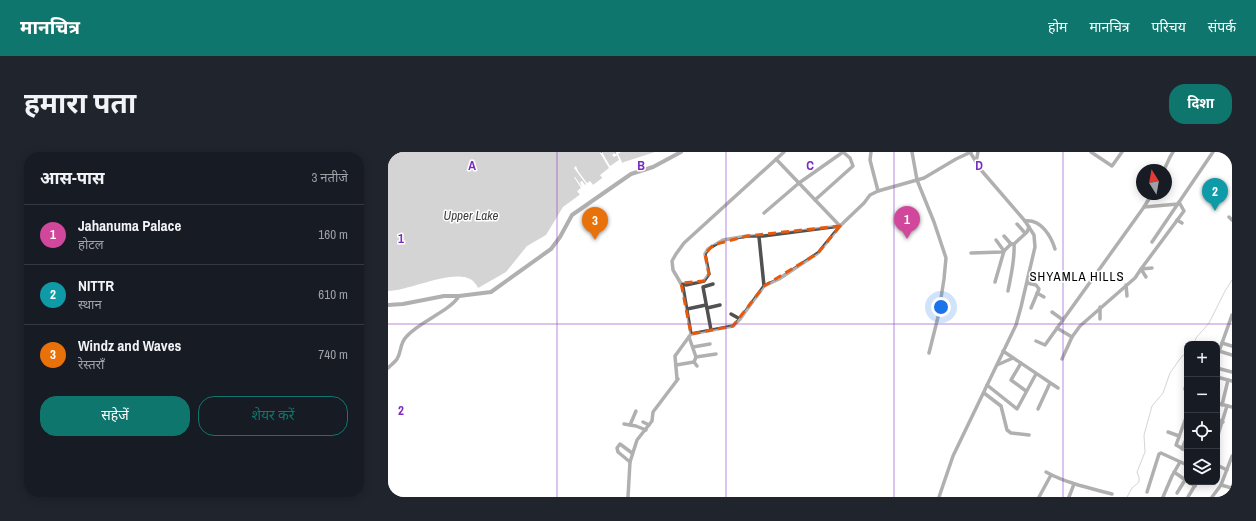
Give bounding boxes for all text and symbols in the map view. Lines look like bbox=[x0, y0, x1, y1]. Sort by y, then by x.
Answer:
text: मानचित्र bbox=[20, 14, 80, 40]
text: होम bbox=[1048, 18, 1067, 36]
text: मानचित्र bbox=[1089, 18, 1130, 36]
text: परिचय bbox=[1152, 18, 1186, 36]
text: संपर्क bbox=[1208, 18, 1236, 36]
text: हमारा पता bbox=[24, 84, 136, 122]
button: दिशा bbox=[1169, 84, 1232, 124]
text: A bbox=[468, 157, 476, 174]
text: B bbox=[637, 157, 645, 174]
text: C bbox=[806, 157, 814, 174]
text: D bbox=[975, 157, 983, 174]
north arrow bbox=[1136, 164, 1172, 200]
text: आस-पास bbox=[40, 166, 105, 189]
text: 3 नतीजे bbox=[311, 169, 348, 186]
pin: 2 bbox=[1202, 178, 1228, 211]
pin: 1 bbox=[894, 206, 920, 239]
water label: Upper Lake bbox=[443, 207, 499, 224]
pin: 3 bbox=[582, 207, 608, 240]
text: Jahanuma Palace bbox=[78, 215, 181, 236]
text: 1 bbox=[50, 226, 56, 243]
text: 160 m bbox=[318, 226, 348, 243]
text: 1 bbox=[398, 230, 404, 247]
text: होटल bbox=[78, 236, 104, 253]
district label: SHYAMLA HILLS bbox=[1029, 268, 1125, 285]
text: NITTR bbox=[78, 275, 114, 296]
text: 2 bbox=[50, 286, 56, 303]
text: 610 m bbox=[318, 286, 348, 303]
text: स्थान bbox=[78, 296, 102, 313]
your location bbox=[931, 297, 951, 317]
text: Windz and Waves bbox=[78, 335, 181, 356]
map controls bbox=[1184, 341, 1220, 485]
button: + bbox=[1184, 341, 1220, 377]
text: 3 bbox=[50, 346, 56, 363]
text: 740 m bbox=[318, 346, 348, 363]
text: रेस्तराँ bbox=[78, 356, 104, 373]
button: − bbox=[1184, 377, 1220, 413]
button: सहेजें bbox=[40, 396, 190, 436]
button: शेयर करें bbox=[198, 396, 348, 436]
text: 2 bbox=[398, 402, 404, 419]
button: locate bbox=[1184, 413, 1220, 449]
button: layers bbox=[1184, 449, 1220, 485]

